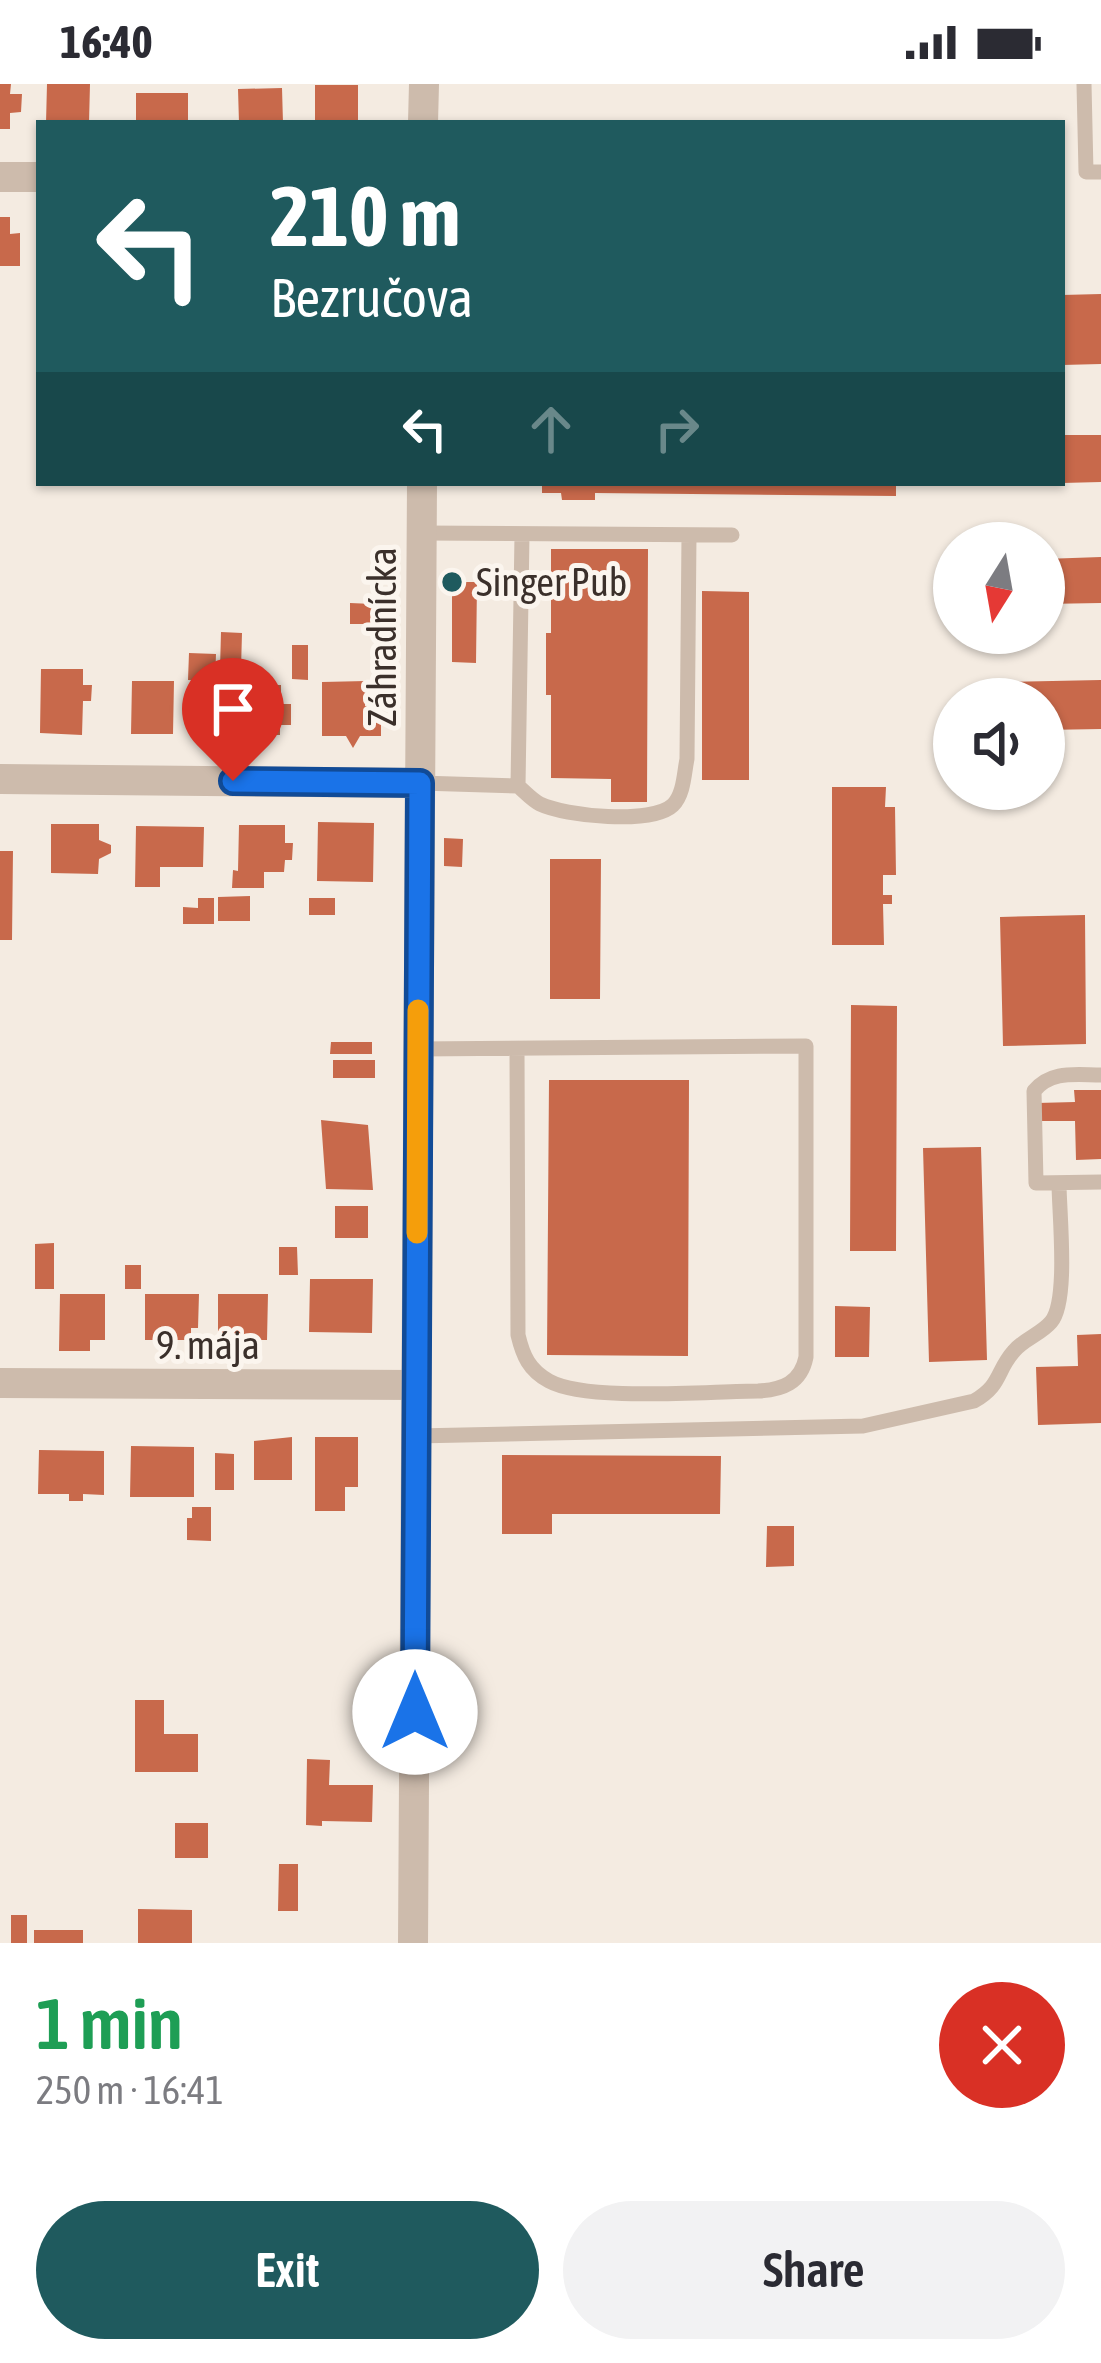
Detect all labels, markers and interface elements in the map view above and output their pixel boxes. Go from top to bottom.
text: 16:40 [60,16,153,68]
icon: left [72,168,228,324]
text: 210 m [270,168,460,264]
text: Bezručova [270,267,473,328]
icon: left [392,396,458,462]
icon: ahead [518,396,584,462]
icon: right [644,396,710,462]
north arrow [933,522,1065,654]
map controls [933,522,1065,810]
street label: Záhradnícka [360,547,404,727]
place label: Singer Pub [476,560,627,604]
marker: Singer Pub [439,569,465,595]
pin [182,658,284,781]
icon: arrive [200,676,266,742]
button: sound [933,678,1065,810]
street label: 9. mája [156,1323,260,1367]
position arrow [352,1649,478,1775]
text: 1 min [36,1982,183,2064]
button: close [939,1982,1065,2108]
text: 250 m · 16:41 [36,2068,224,2112]
button: Exit [36,2201,539,2339]
button: Share [563,2201,1065,2339]

